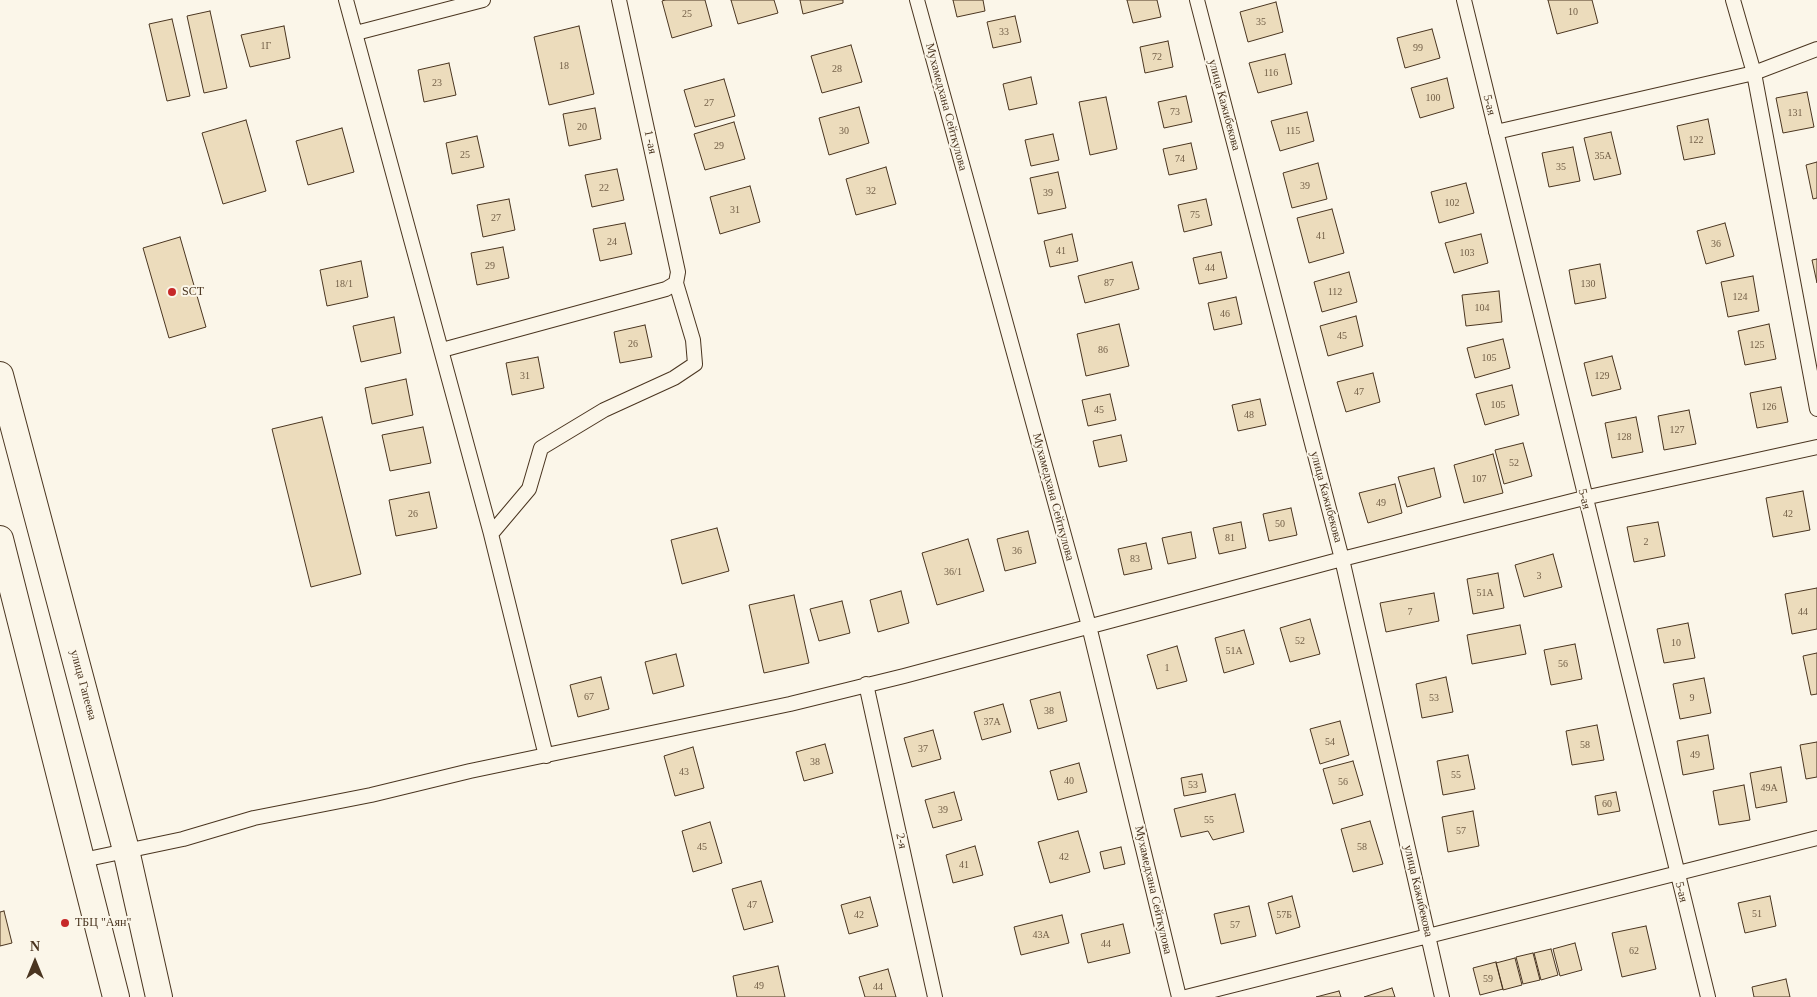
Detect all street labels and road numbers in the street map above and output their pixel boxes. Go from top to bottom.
street label: Мухамедхана Сейткулова [922,42,970,172]
street label: улица Кажибекова [1205,58,1243,152]
street label: 5-ая [1479,93,1499,117]
street label: 1 -ая [640,129,660,155]
street label: Мухамедхана Сейткулова [1029,432,1077,562]
street label: улица Кажибекова [1307,450,1345,544]
street label: 5-ая [1574,487,1594,511]
street label: улица Гапеева [67,648,99,722]
street label: Мухамедхана Сейткулова [1131,824,1175,956]
street label: 2-я [892,832,910,850]
street label: улица Кажибекова [1400,844,1436,938]
street label: 5-ая [1671,880,1691,904]

